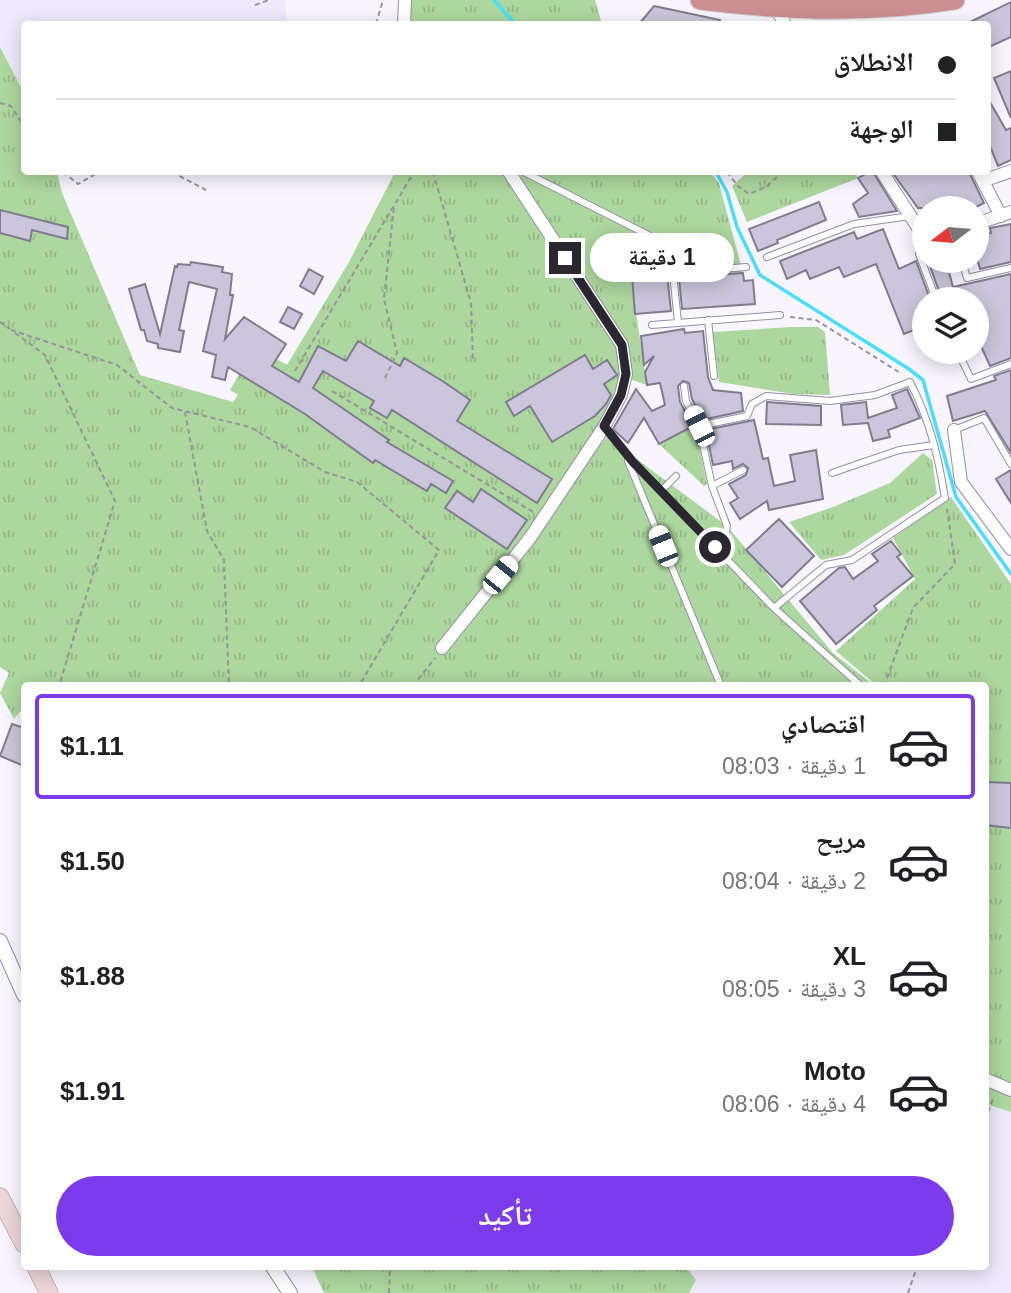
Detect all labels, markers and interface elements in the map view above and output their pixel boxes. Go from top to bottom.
text: الانطلاق [834,47,914,77]
text: الوجهة [849,114,914,144]
north arrow [912,196,989,273]
map controls [912,196,989,364]
callout: 1 دقيقة [590,233,733,282]
route end [549,242,581,274]
text: 1 دقيقة [628,244,696,270]
button: layers [912,287,989,364]
car [681,403,718,449]
car [646,523,681,569]
route start [699,531,731,563]
car [479,552,522,598]
text: اقتصادي [781,709,866,739]
icon: car [887,715,950,778]
text: $1.11 [60,731,124,761]
text: 1 دقيقة · 08:03 [722,753,866,779]
text: مريح [816,824,866,854]
icon: car [887,830,950,893]
text: $1.50 [60,846,125,876]
text: 2 دقيقة · 08:04 [722,868,866,894]
text: XL [833,941,866,971]
icon: car [887,945,950,1008]
text: $1.88 [60,961,125,991]
text: 3 دقيقة · 08:05 [722,976,866,1002]
text: Moto [804,1056,866,1086]
icon: car [887,1060,950,1123]
text: $1.91 [60,1076,125,1106]
text: 4 دقيقة · 08:06 [722,1091,866,1117]
button: تأكيد [56,1176,954,1256]

